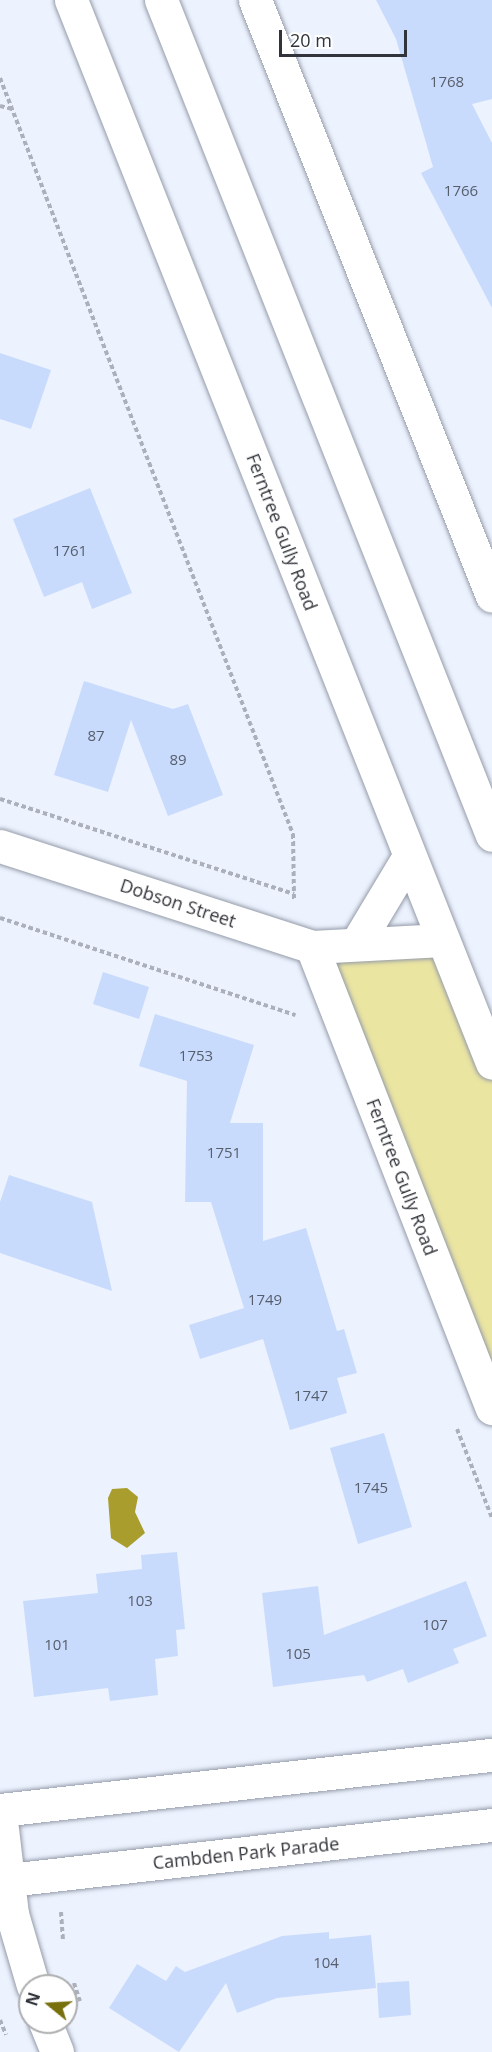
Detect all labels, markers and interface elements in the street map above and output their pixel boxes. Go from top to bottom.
scale bar [282,18,410,56]
text: 20 m [290,28,332,52]
house number: 1768 [430,73,464,91]
house number: 1766 [444,182,478,200]
street label: Ferntree Gully Road [242,450,322,614]
house number: 1761 [53,542,87,560]
house number: 87 [87,727,105,745]
house number: 89 [169,751,187,769]
street label: Dobson Street [117,874,239,932]
house number: 1753 [179,1047,213,1065]
street label: Ferntree Gully Road [362,1095,442,1259]
house number: 1751 [207,1144,241,1162]
house number: 1749 [248,1291,282,1309]
house number: 1747 [294,1387,328,1405]
house number: 1745 [354,1479,388,1497]
house number: 103 [127,1592,153,1610]
house number: 107 [422,1616,448,1634]
house number: 101 [44,1636,70,1654]
house number: 105 [285,1645,311,1663]
street label: Cambden Park Parade [152,1832,340,1874]
house number: 104 [313,1954,339,1972]
north arrow [18,1974,78,2034]
text: N [20,1989,45,2009]

